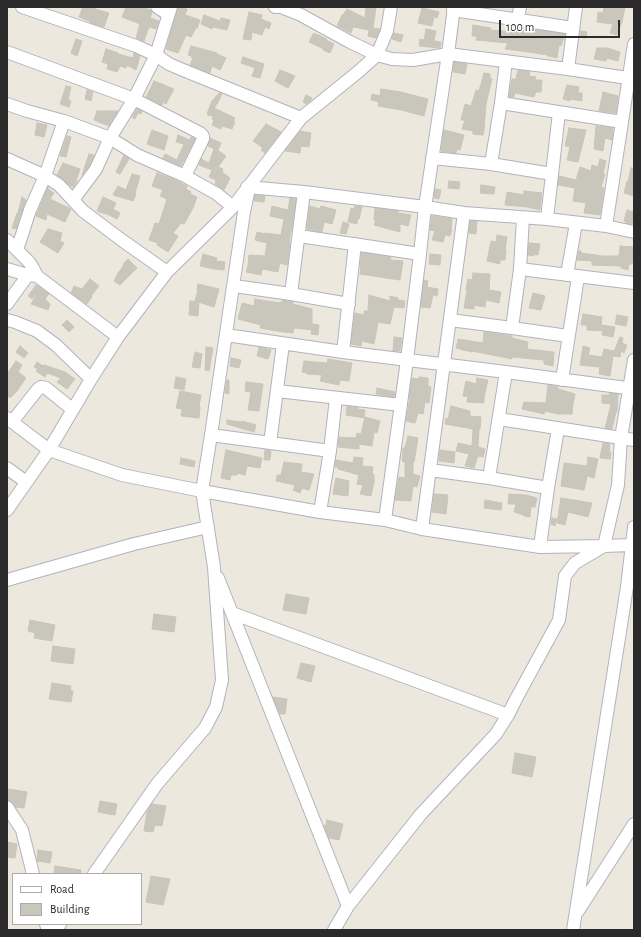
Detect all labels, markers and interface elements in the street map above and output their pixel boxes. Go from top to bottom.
scale bar [501,12,622,38]
text: 100 m [506,21,534,33]
legend [12,873,142,925]
text: Road [50,883,74,895]
text: Building [50,903,90,915]

